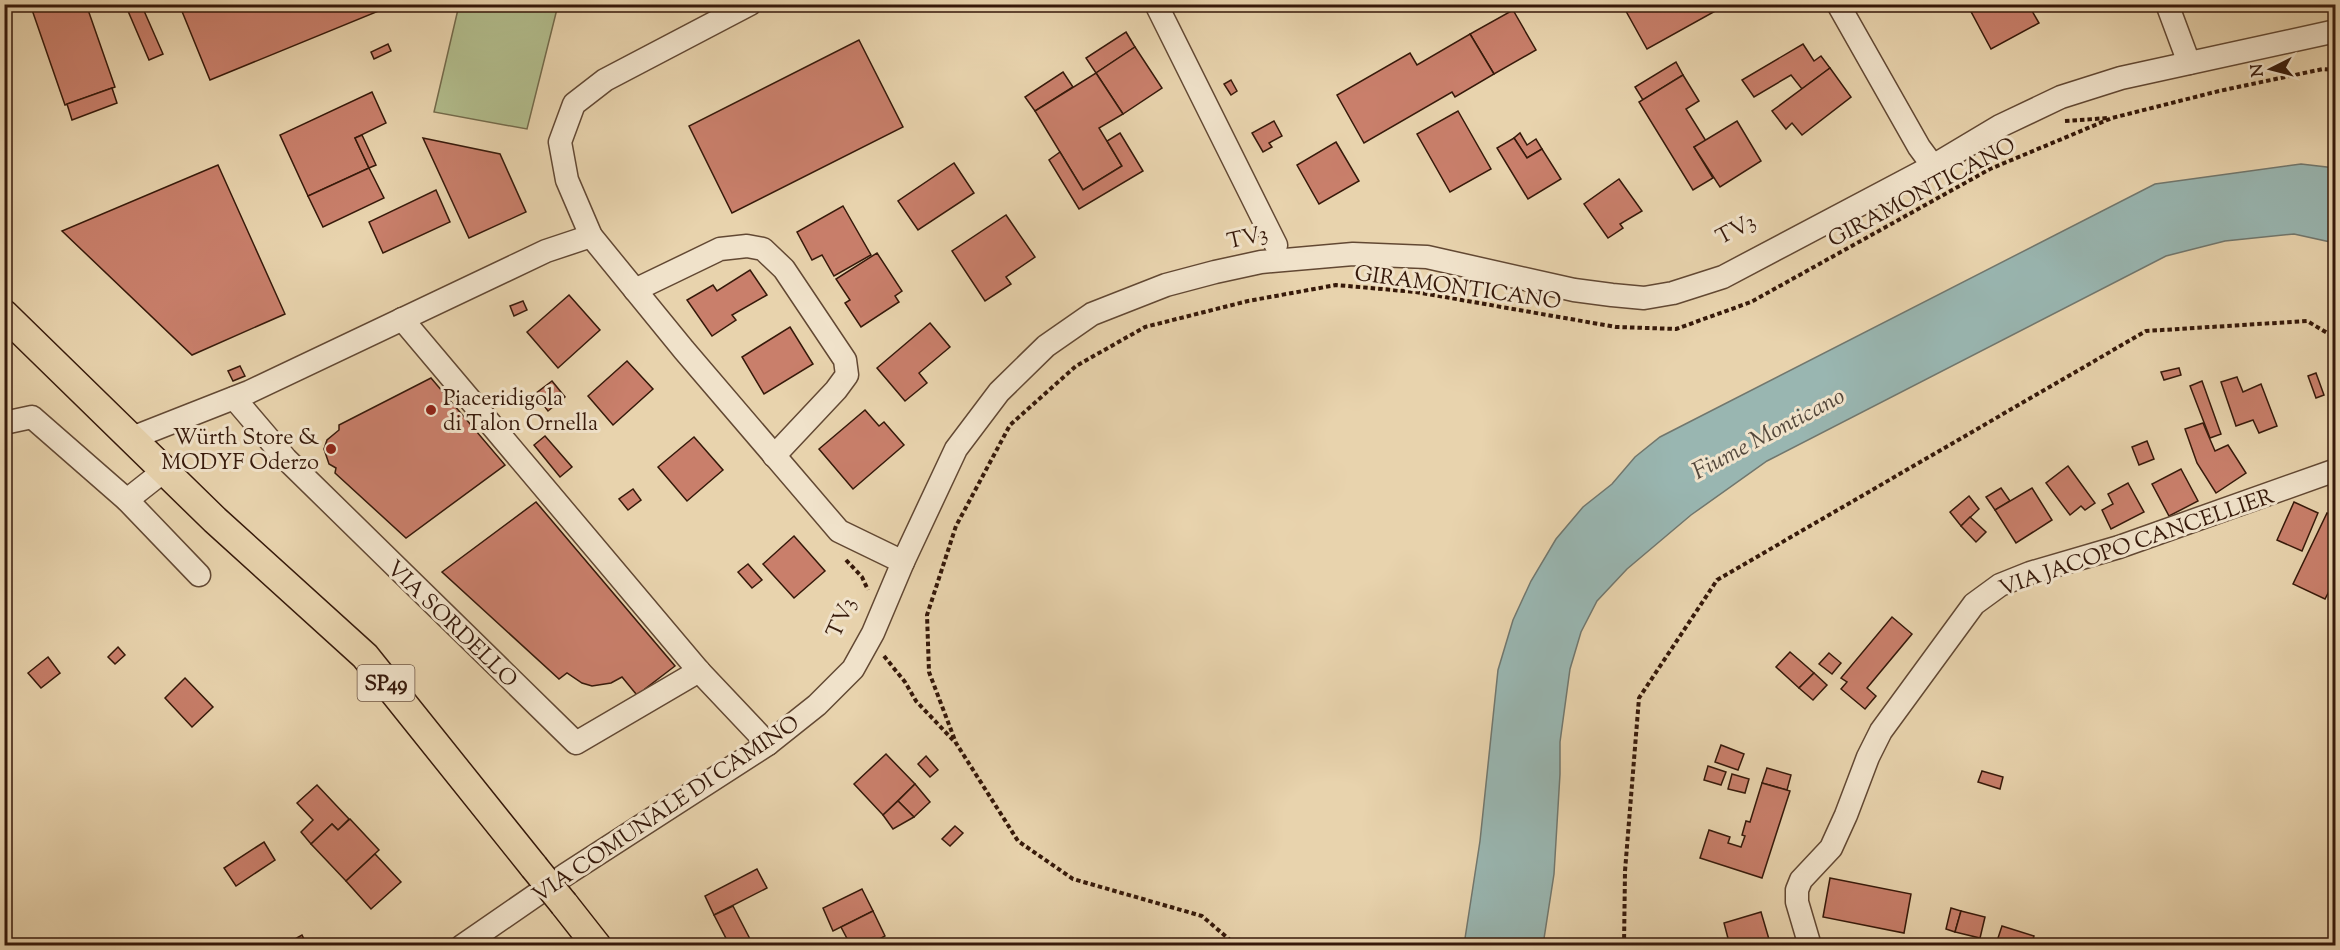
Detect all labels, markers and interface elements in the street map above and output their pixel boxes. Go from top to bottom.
north arrow [2241,39,2301,99]
text: N [2246,63,2271,78]
street label: GIRAMONTICANO [1823,131,2022,257]
street label: TV3 [1711,207,1762,254]
street label: TV3 [1224,219,1271,259]
street label: GIRAMONTICANO [1352,259,1563,319]
water label: Fiume Monticano [1687,380,1851,489]
place label: Piaceridigola di Talon Ornella [443,384,598,441]
marker: Piaceridigola di Talon Ornella [424,403,438,417]
place label: Würth Store & MODYF Oderzo [161,423,319,480]
marker: Würth Store & MODYF Oderzo [324,442,338,456]
street label: VIA JACOPO CANCELLIER [1995,482,2279,606]
street label: VIA SORDELLO [378,554,524,696]
street label: TV3 [820,593,866,643]
road number: SP49 [358,665,414,701]
street label: VIA COMUNALE DI CAMINO [527,709,807,912]

